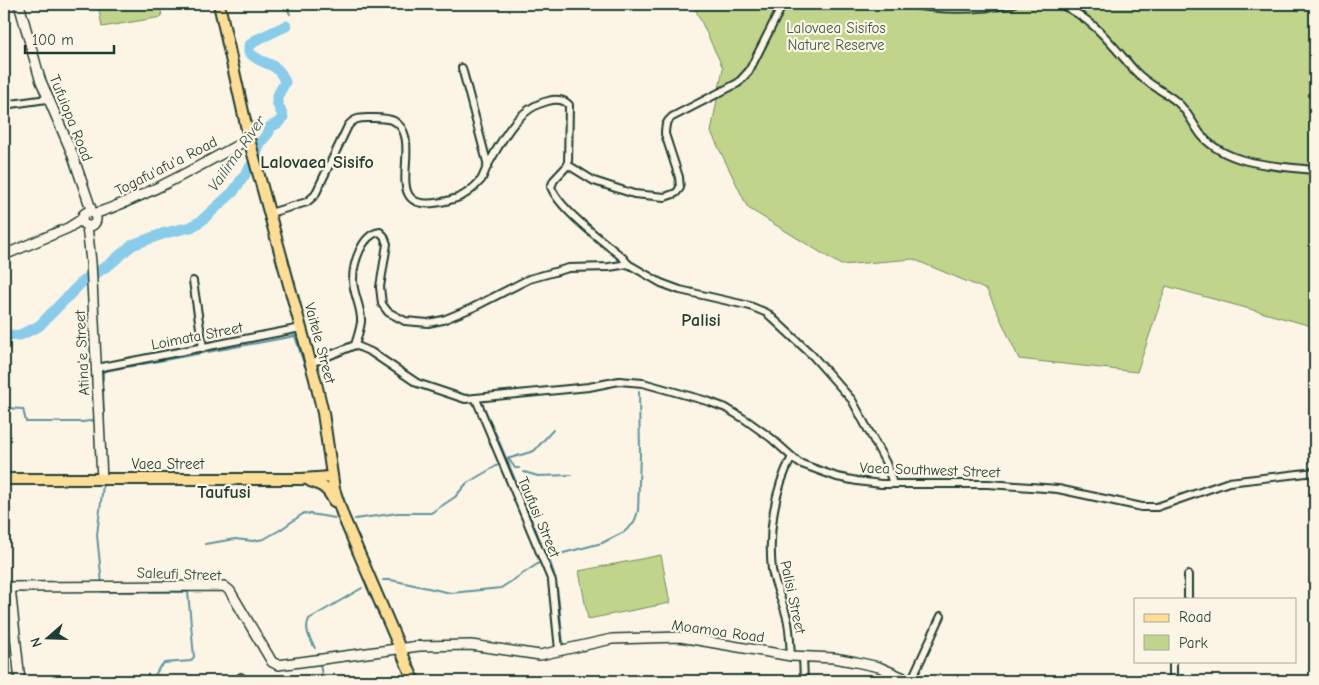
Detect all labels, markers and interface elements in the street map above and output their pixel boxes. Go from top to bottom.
park label: Lalovaea Sisifos Nature Reserve [786,19,886,54]
scale bar [25,22,114,54]
text: 100 m [32,31,74,49]
street label: Tufuiopa Road [45,72,97,164]
water label: Vailima River [204,112,270,195]
street label: Togafu'afu'a Road [112,132,220,200]
district label: Lalovaea Sisifo [260,152,374,173]
street label: Vaitele Street [301,301,340,386]
street label: Atina'e Street [71,309,93,396]
district label: Palisi [681,310,721,331]
street label: Loimata Street [150,318,245,354]
street label: Vaea Street [132,455,205,473]
street label: Vaea Southwest Street [859,459,1001,481]
street label: Taufusi Street [514,474,564,561]
district label: Taufusi [197,482,251,503]
street label: Palisi Street [776,559,810,636]
street label: Saleufi Street [136,564,222,584]
legend [1134,598,1296,662]
text: Road [1179,608,1211,626]
north arrow [22,612,72,662]
street label: Moamoa Road [670,616,766,646]
text: Park [1179,634,1208,652]
text: N [27,635,46,649]

